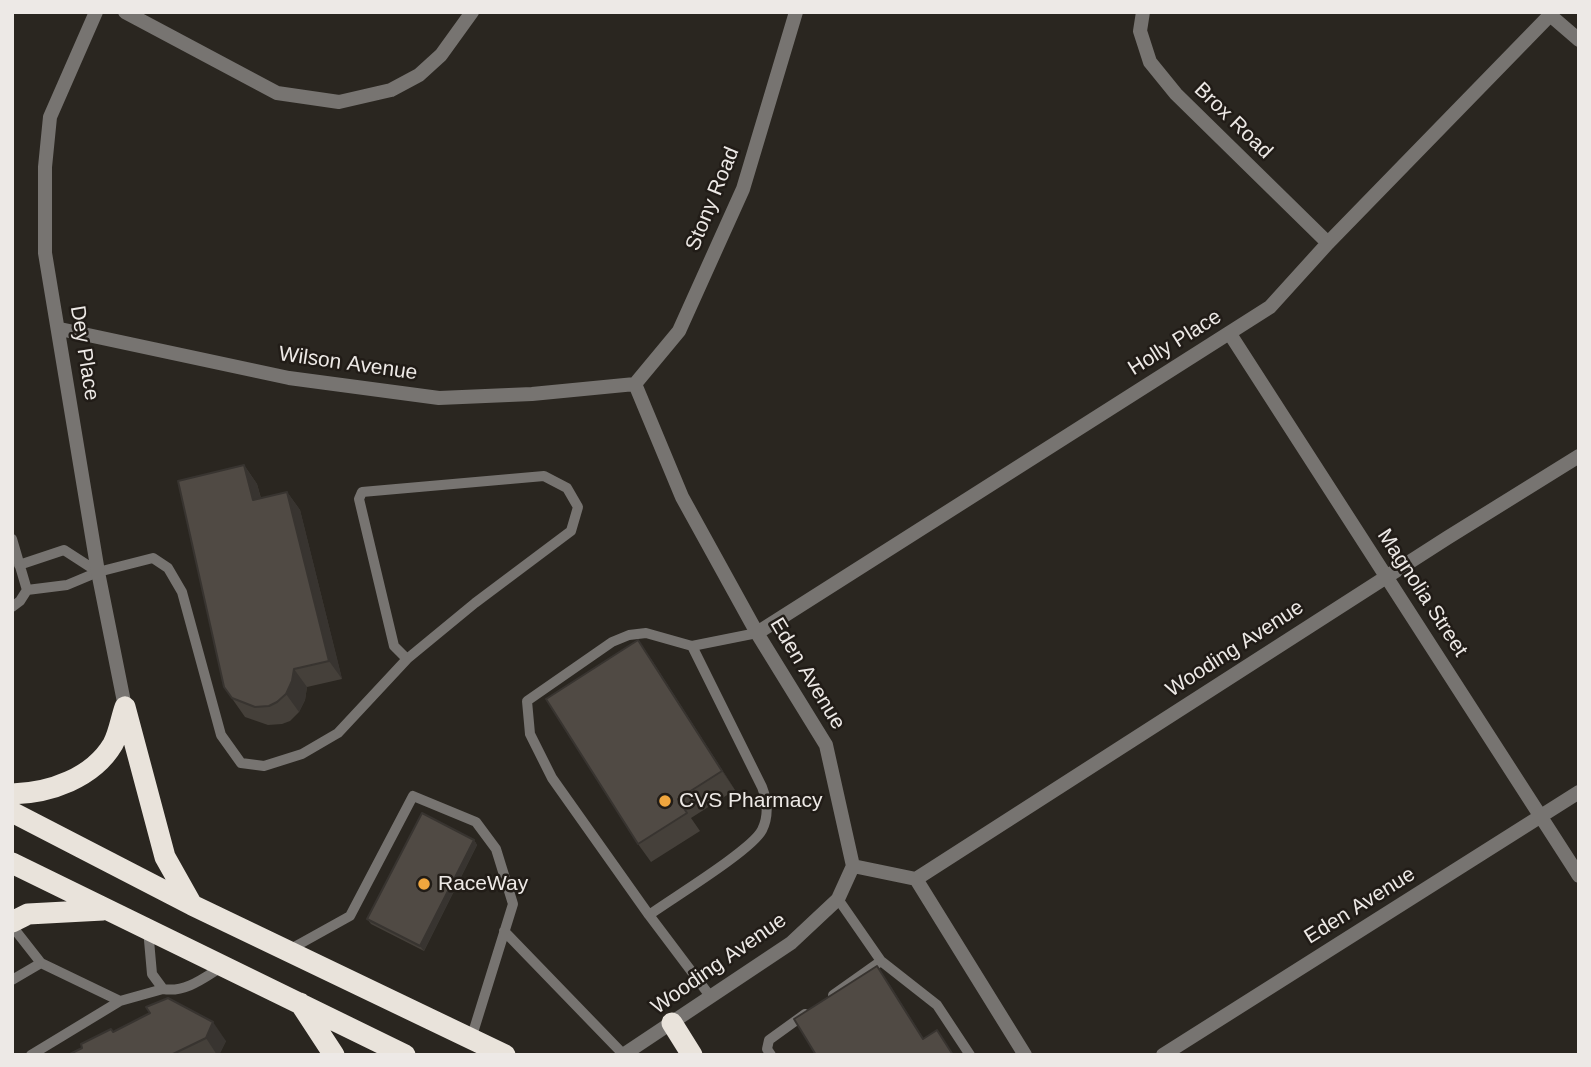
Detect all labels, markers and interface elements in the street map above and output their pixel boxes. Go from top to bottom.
street label: Brox Road [1189,77,1277,165]
street label: Stony Road [681,143,745,255]
street label: Dey Place [64,304,104,402]
street label: Holly Place [1124,304,1226,382]
street label: Wilson Avenue [277,342,419,386]
street label: Magnolia Street [1371,524,1473,662]
street label: Wooding Avenue [1161,595,1309,703]
street label: Eden Avenue [764,614,850,734]
place label: CVS Pharmacy [679,788,823,814]
marker: CVS Pharmacy [657,793,673,809]
street label: Eden Avenue [1300,862,1420,950]
place label: RaceWay [438,871,528,897]
marker: RaceWay [416,876,432,892]
street label: Wooding Avenue [647,908,791,1020]

